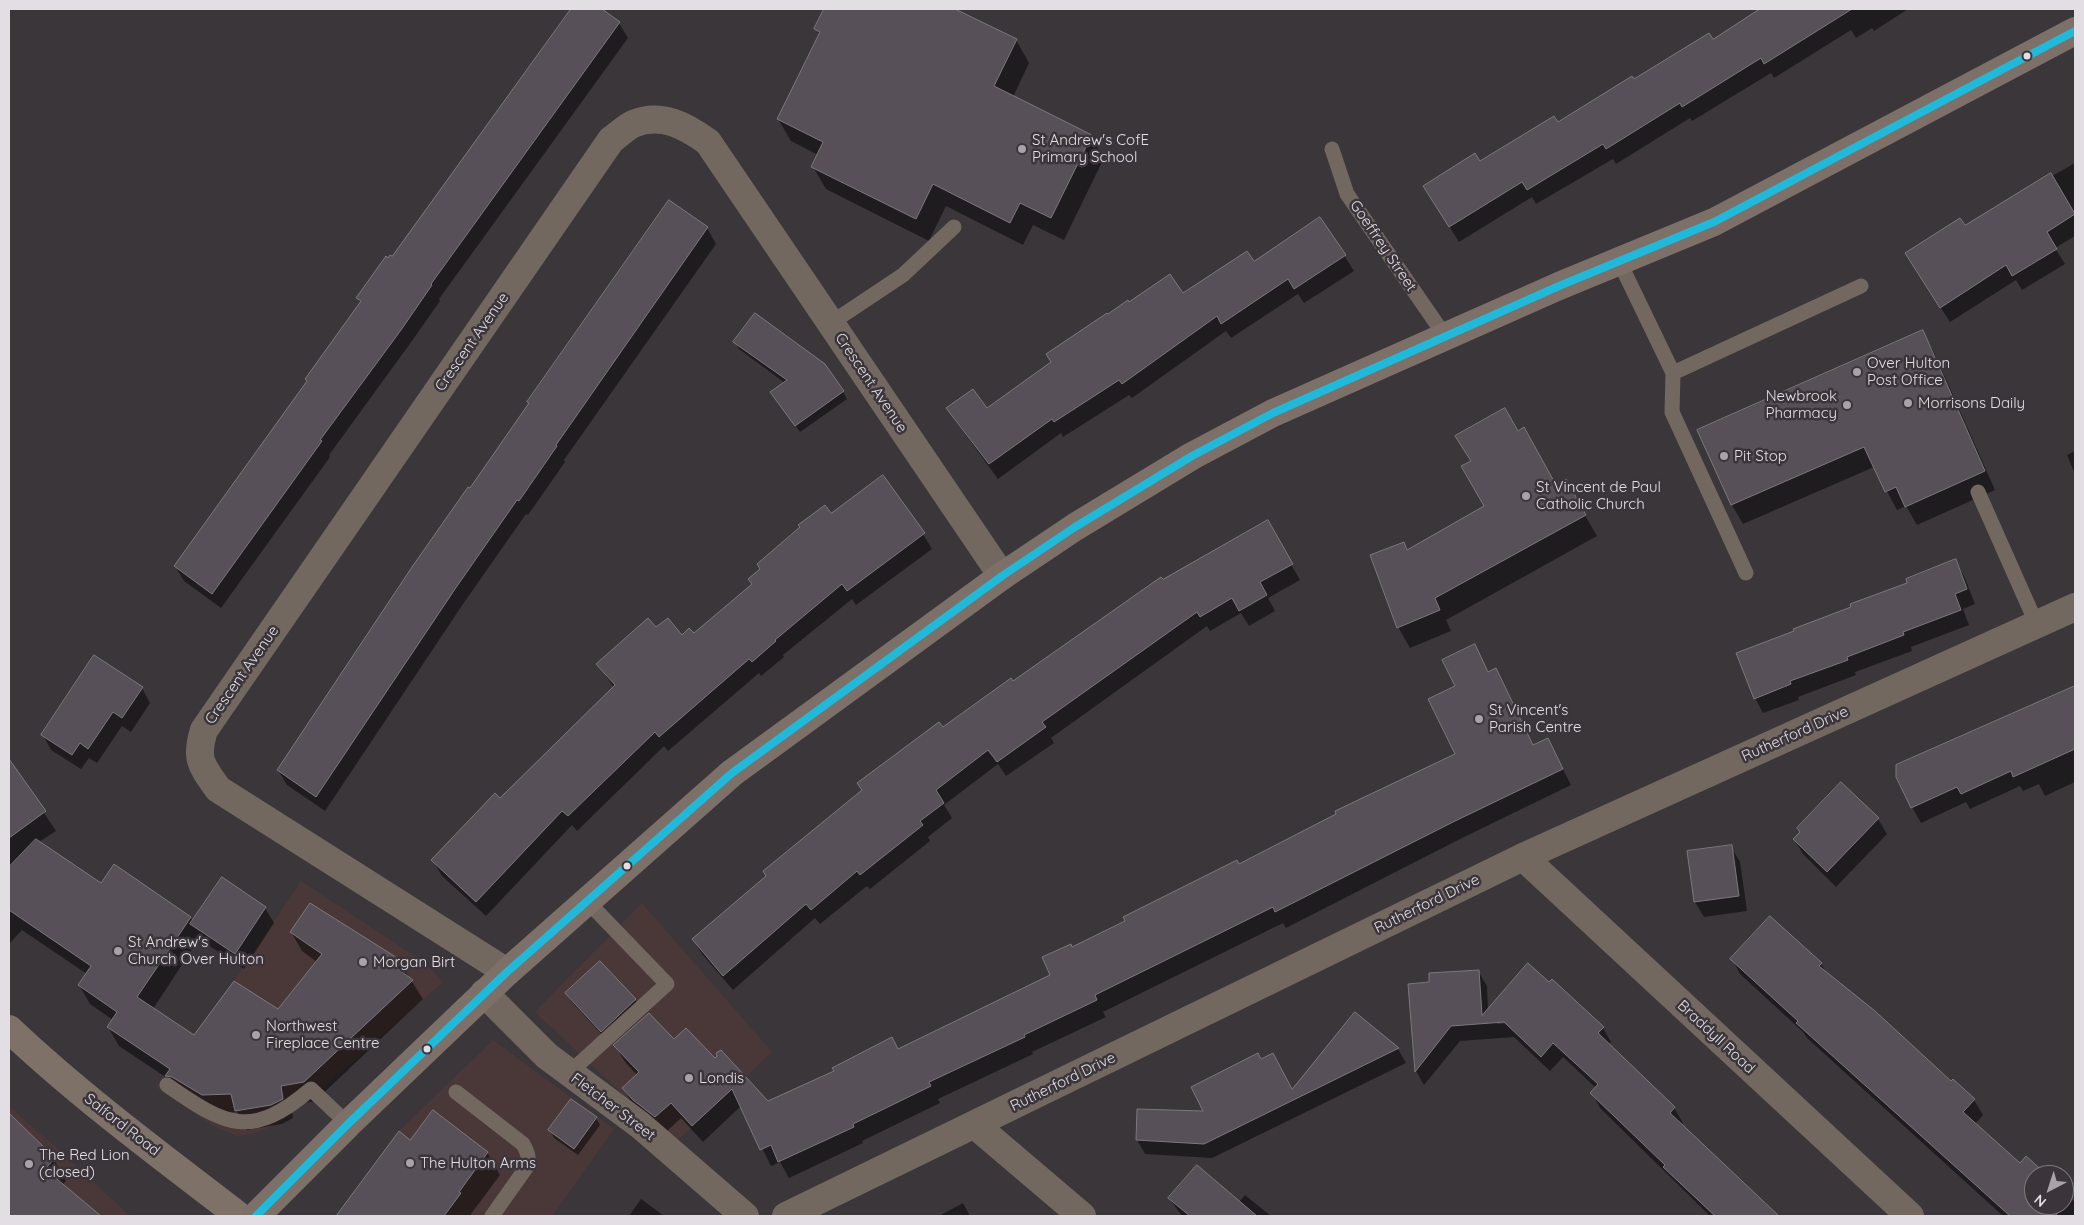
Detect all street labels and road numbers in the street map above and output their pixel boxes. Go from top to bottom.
street label: Goeffrey Street [1346,197,1420,295]
street label: Crescent Avenue [431,289,513,395]
street label: Crescent Avenue [831,330,911,436]
street label: Crescent Avenue [201,622,283,728]
street label: Rutherford Drive [1739,702,1851,766]
street label: Rutherford Drive [1371,871,1483,937]
street label: Braddyll Road [1674,997,1758,1077]
street label: Rutherford Drive [1007,1049,1119,1115]
street label: Fletcher Street [567,1069,659,1145]
street label: Salford Road [81,1090,163,1160]

